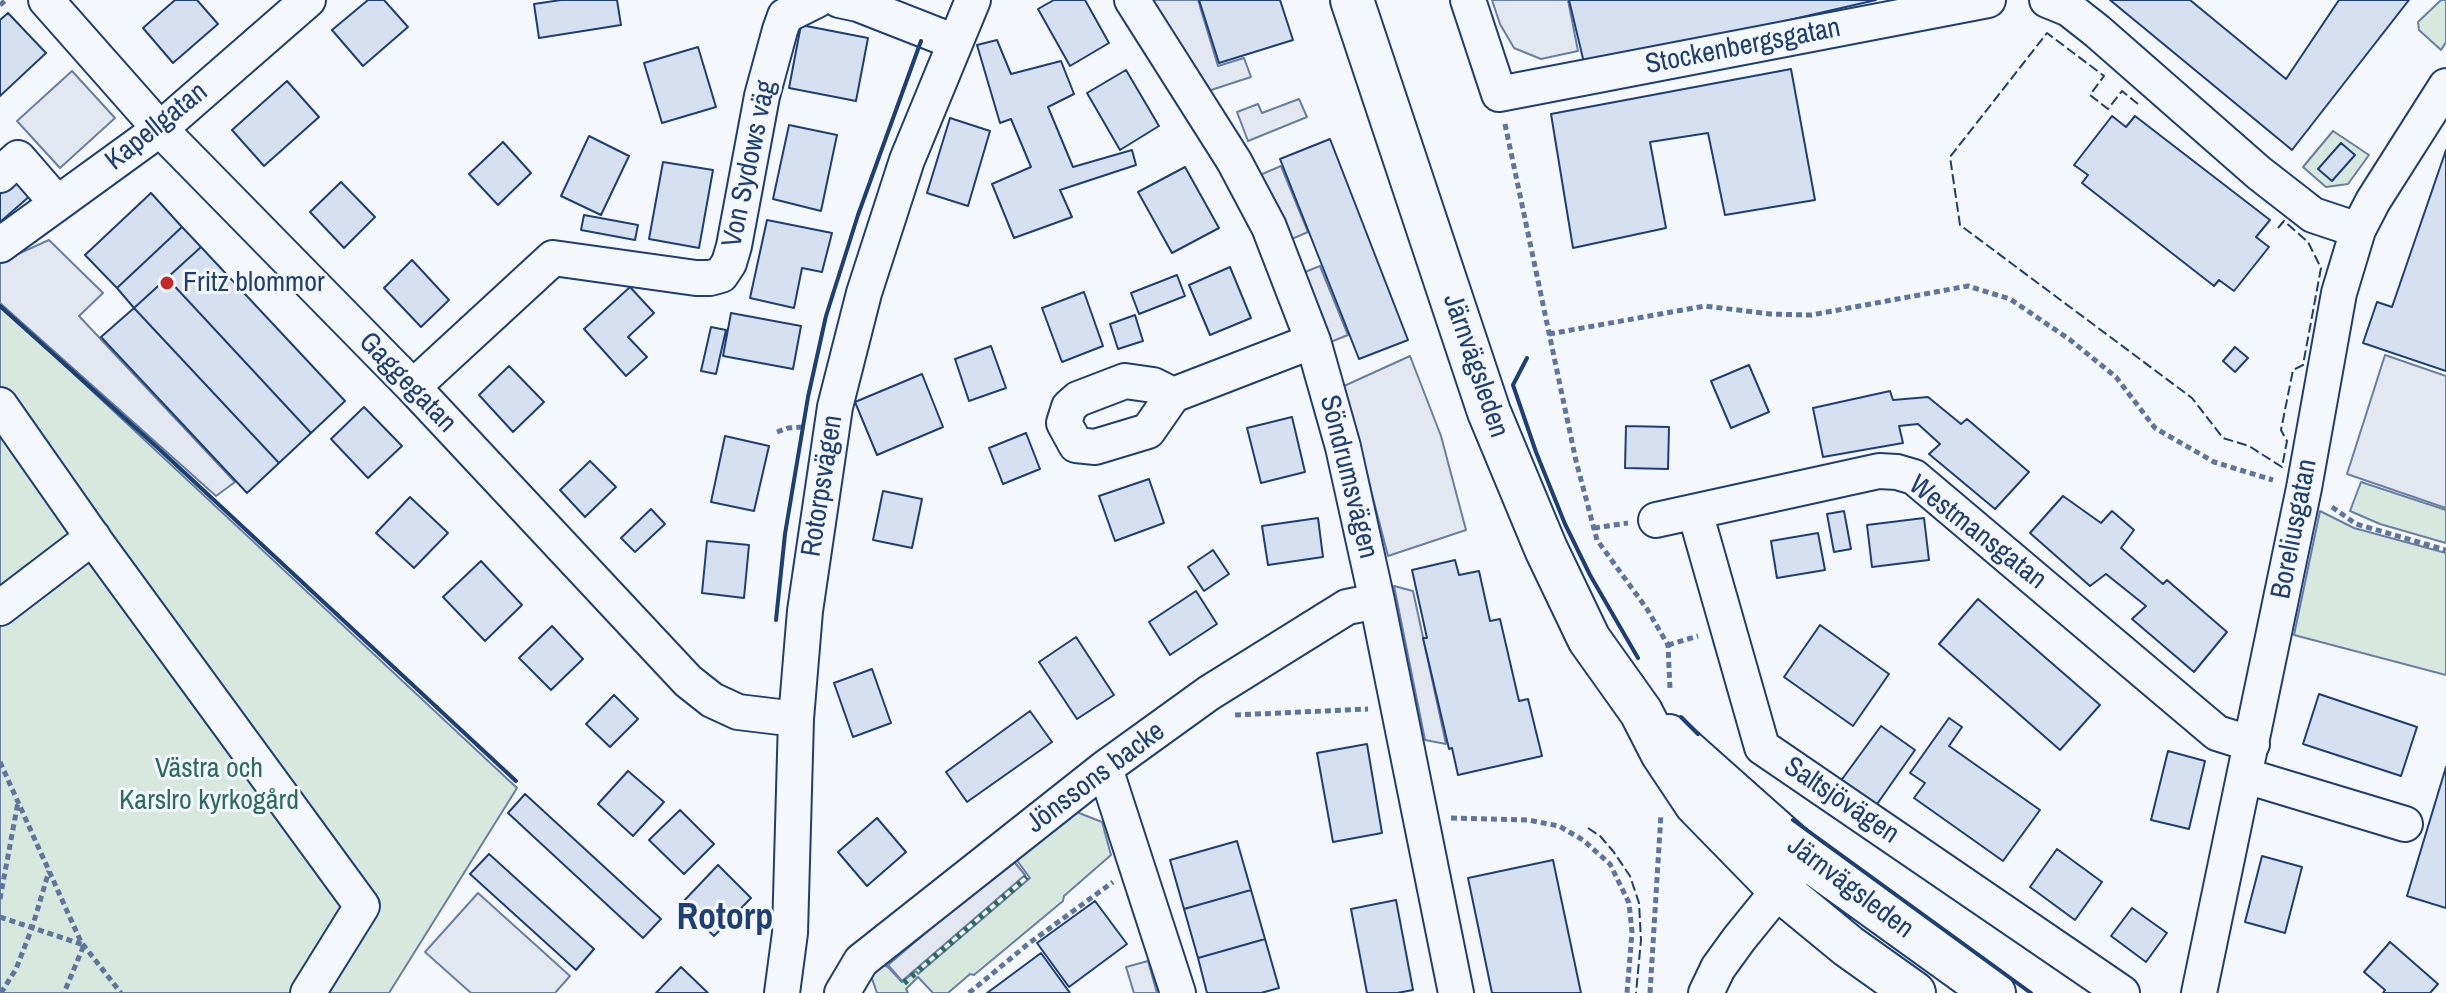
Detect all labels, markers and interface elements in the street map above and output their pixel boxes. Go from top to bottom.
street label: Stockenbergsgatan [1643,12,1843,82]
street label: Kapellgatan [99,76,215,178]
street label: Von Sydows väg [716,77,784,251]
place label: Fritz blommor [183,266,325,300]
marker: Fritz blommor [158,274,176,292]
street label: Järnvägsleden [1435,290,1515,442]
street label: Gaggegatan [351,326,463,440]
street label: Söndrumsvägen [1311,392,1385,562]
street label: Rotorpsvägen [795,413,851,559]
street label: Boreliusgatan [2265,456,2325,602]
street label: Westmansgatan [1901,469,2053,597]
street label: Jönssons backe [1020,715,1172,841]
street label: Saltsjövägen [1777,750,1905,852]
park label: Västra och Karslro kyrkogård [119,752,299,818]
street label: Järnvägsleden [1780,830,1920,946]
district label: Rotorp [677,897,773,941]

